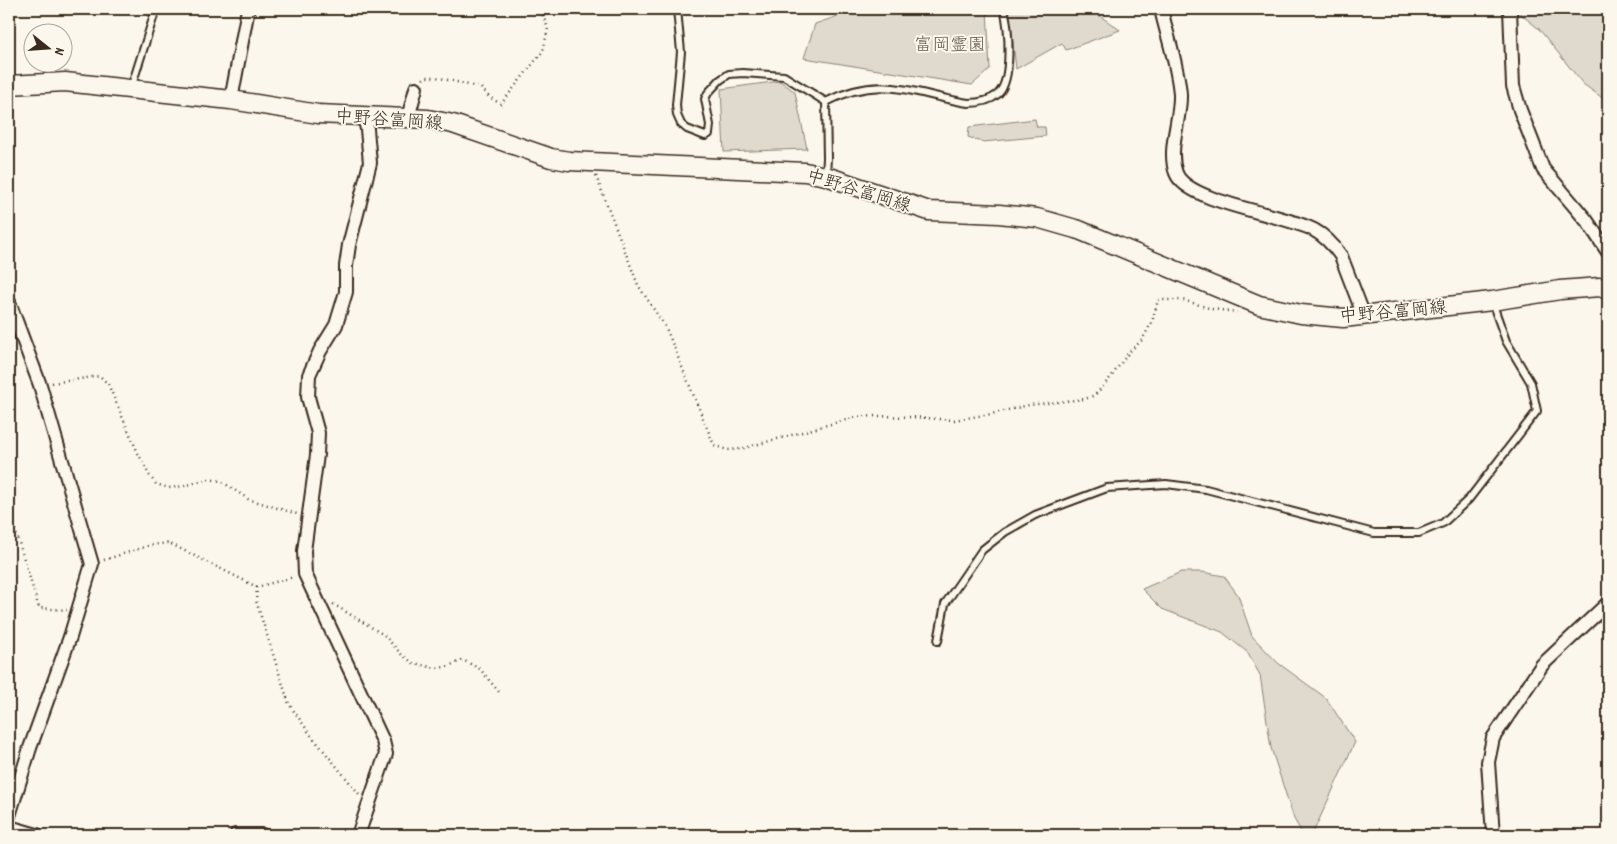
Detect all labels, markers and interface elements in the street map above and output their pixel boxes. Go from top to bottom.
north arrow [22,22,72,72]
park label: 富岡霊園 [914,34,986,59]
text: N [48,45,69,58]
street label: 中野谷富岡線 [334,105,444,138]
street label: 中野谷富岡線 [803,165,914,220]
street label: 中野谷富岡線 [1338,296,1448,331]

